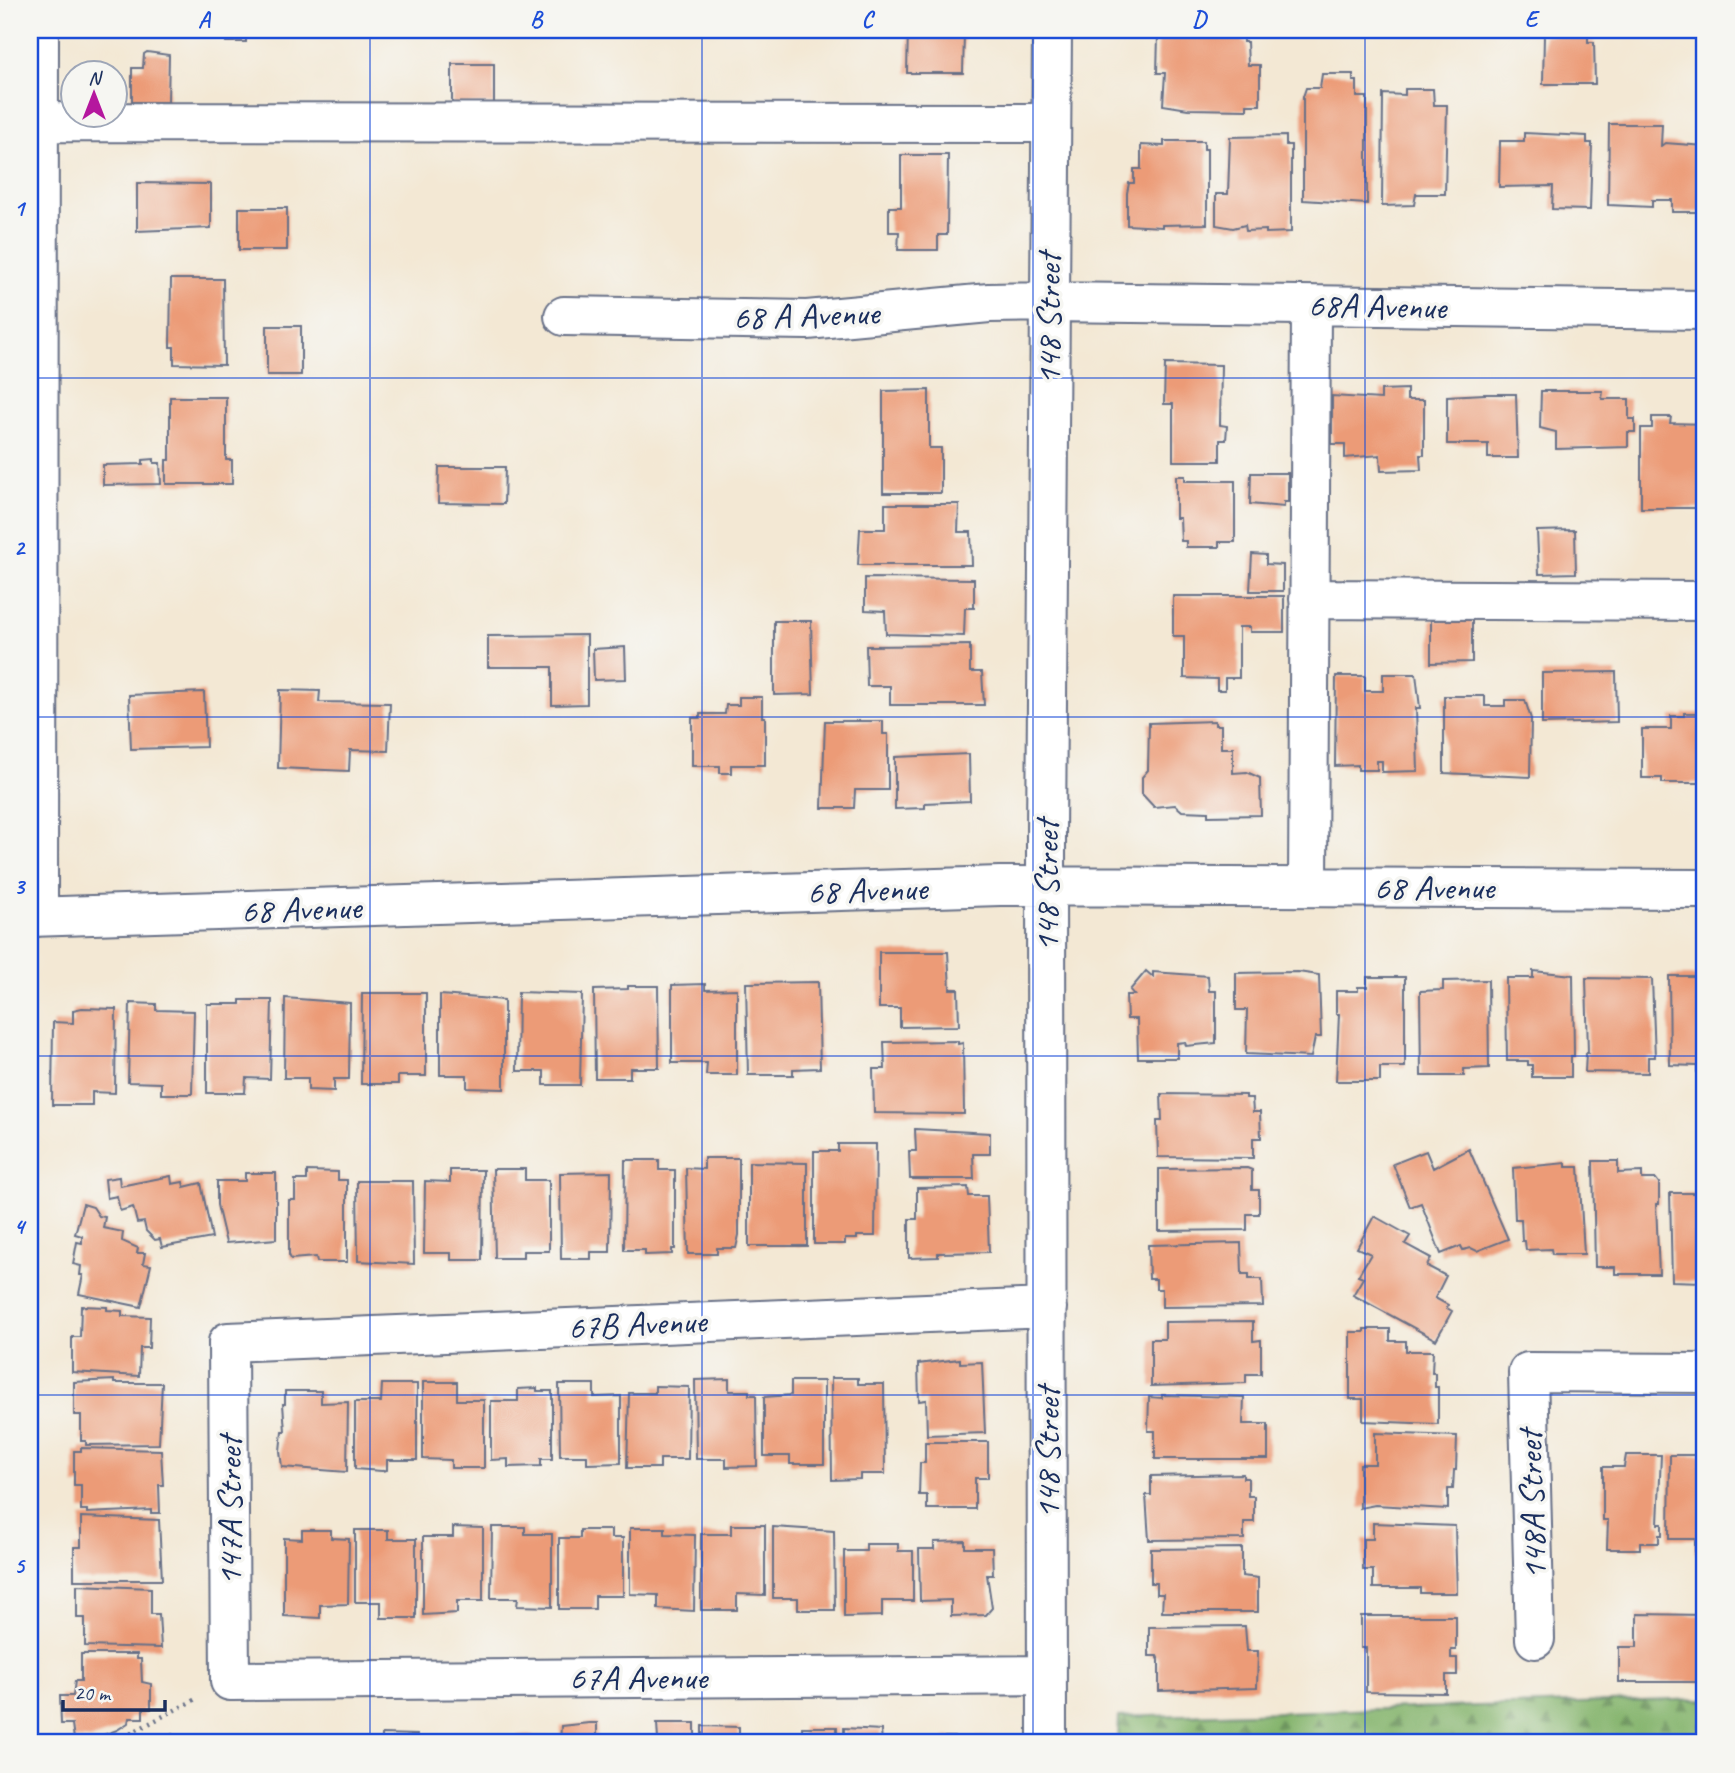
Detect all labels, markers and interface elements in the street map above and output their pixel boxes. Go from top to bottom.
text: A [198,5,212,34]
text: B [530,5,544,34]
text: C [862,5,876,34]
text: D [1192,5,1208,34]
text: E [1525,5,1541,34]
north arrow [60,60,130,130]
text: N [88,66,103,90]
text: 1 [14,194,27,223]
street label: 148 Street [1026,249,1071,385]
street label: 68A Avenue [1308,282,1449,330]
street label: 68 A Avenue [732,290,883,340]
text: 2 [14,533,27,562]
street label: 148 Street [1024,816,1069,952]
street label: 68 Avenue [806,865,931,915]
street label: 68 Avenue [1374,865,1497,910]
text: 3 [14,872,27,901]
street label: 68 Avenue [240,884,365,934]
text: 4 [14,1212,27,1241]
street label: 67B Avenue [567,1298,710,1350]
street label: 148 Street [1025,1383,1070,1519]
street label: 148A Street [1507,1425,1557,1581]
street label: 147A Street [207,1432,252,1586]
text: 5 [14,1551,26,1580]
street label: 67A Avenue [569,1655,710,1700]
scale bar [63,1668,164,1712]
text: 20 m [74,1680,112,1706]

